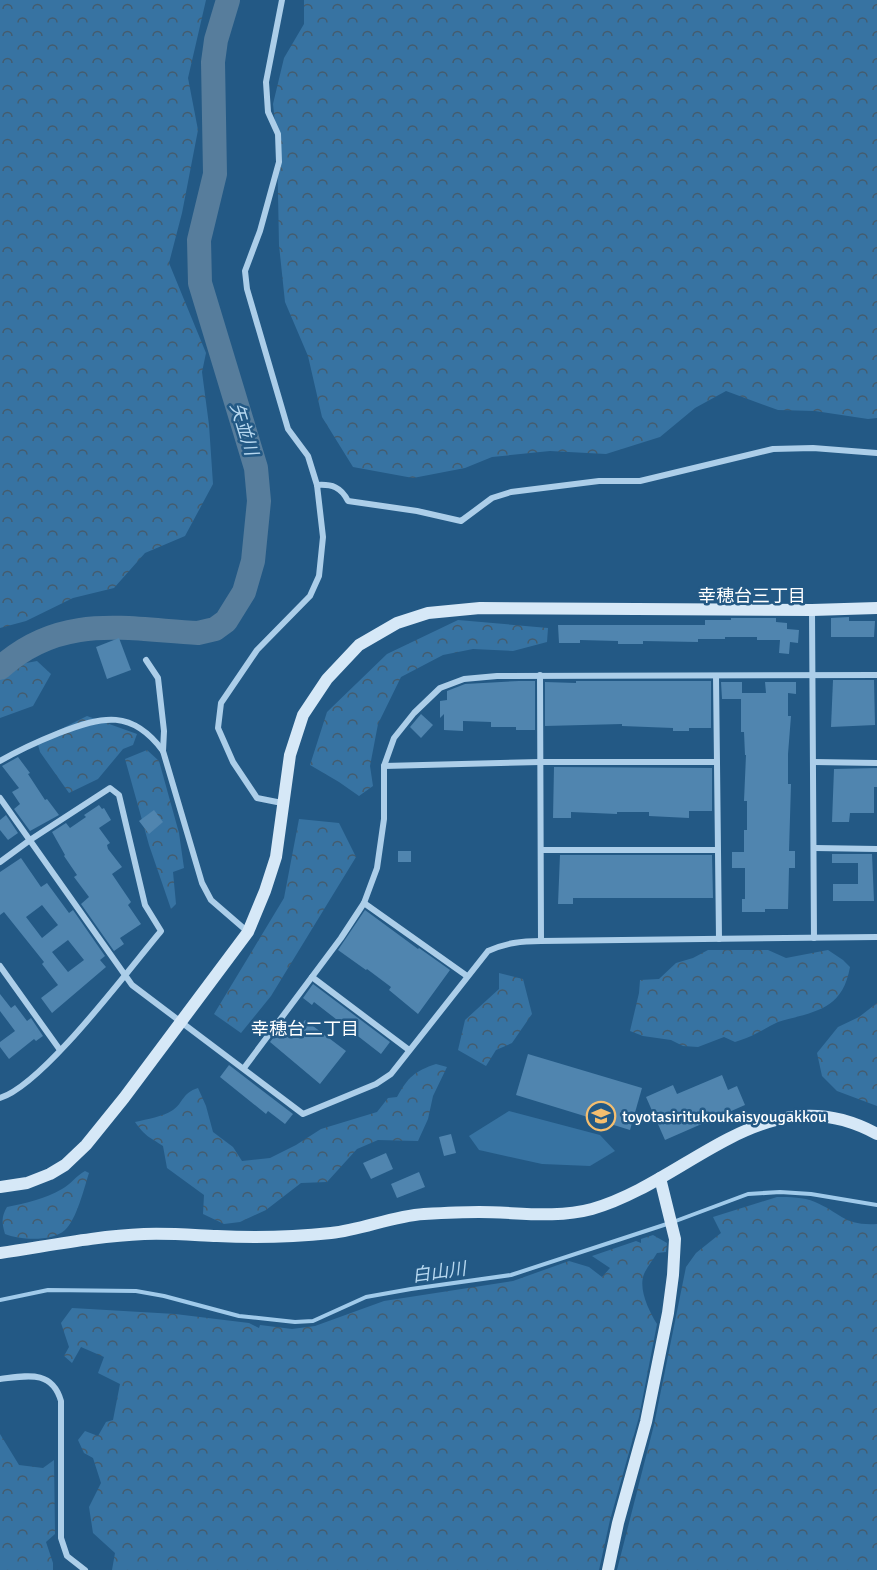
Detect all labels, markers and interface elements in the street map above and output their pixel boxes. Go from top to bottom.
water label: 矢並川 [226,400,263,460]
district label: 幸穂台三丁目 [698,585,806,607]
district label: 幸穂台二丁目 [251,1018,359,1040]
school or university icon: toyotasiritukoukaisyougakkou [585,1100,617,1132]
place label: toyotasiritukoukaisyougakkou [622,1107,827,1127]
water label: 白山川 [411,1257,469,1287]

